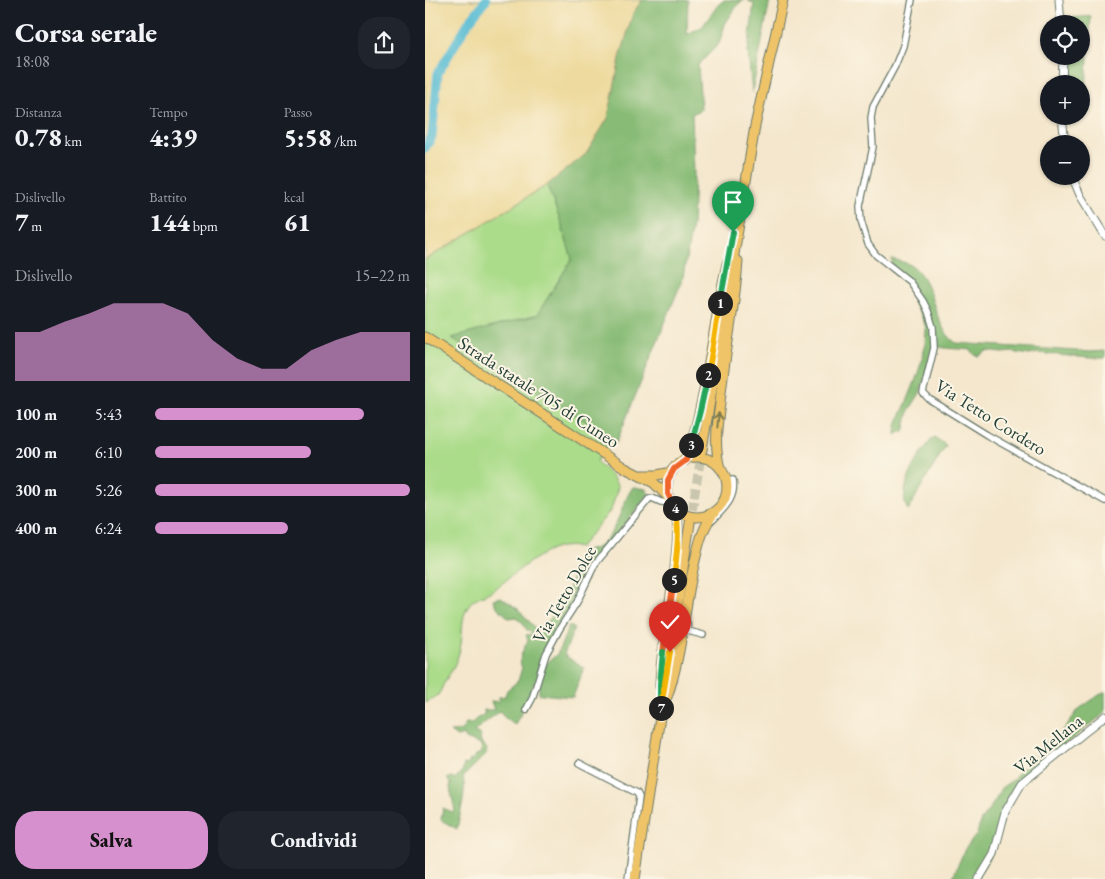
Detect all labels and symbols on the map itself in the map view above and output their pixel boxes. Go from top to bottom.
pin [712,181,754,232]
pin: 1 [707,290,733,316]
street label: Strada statale 705 di Cuneo [454,331,624,453]
pin: 2 [695,362,721,388]
street label: Via Tetto Cordero [931,374,1051,460]
one-way arrow [713,412,723,428]
pin: 3 [679,432,703,458]
pin: 4 [663,496,687,520]
street label: Via Tetto Dolce [527,541,601,647]
pin: 5 [661,568,687,592]
pin [649,601,691,652]
pin: 7 [649,696,673,720]
street label: Via Mellana [1009,709,1088,779]

